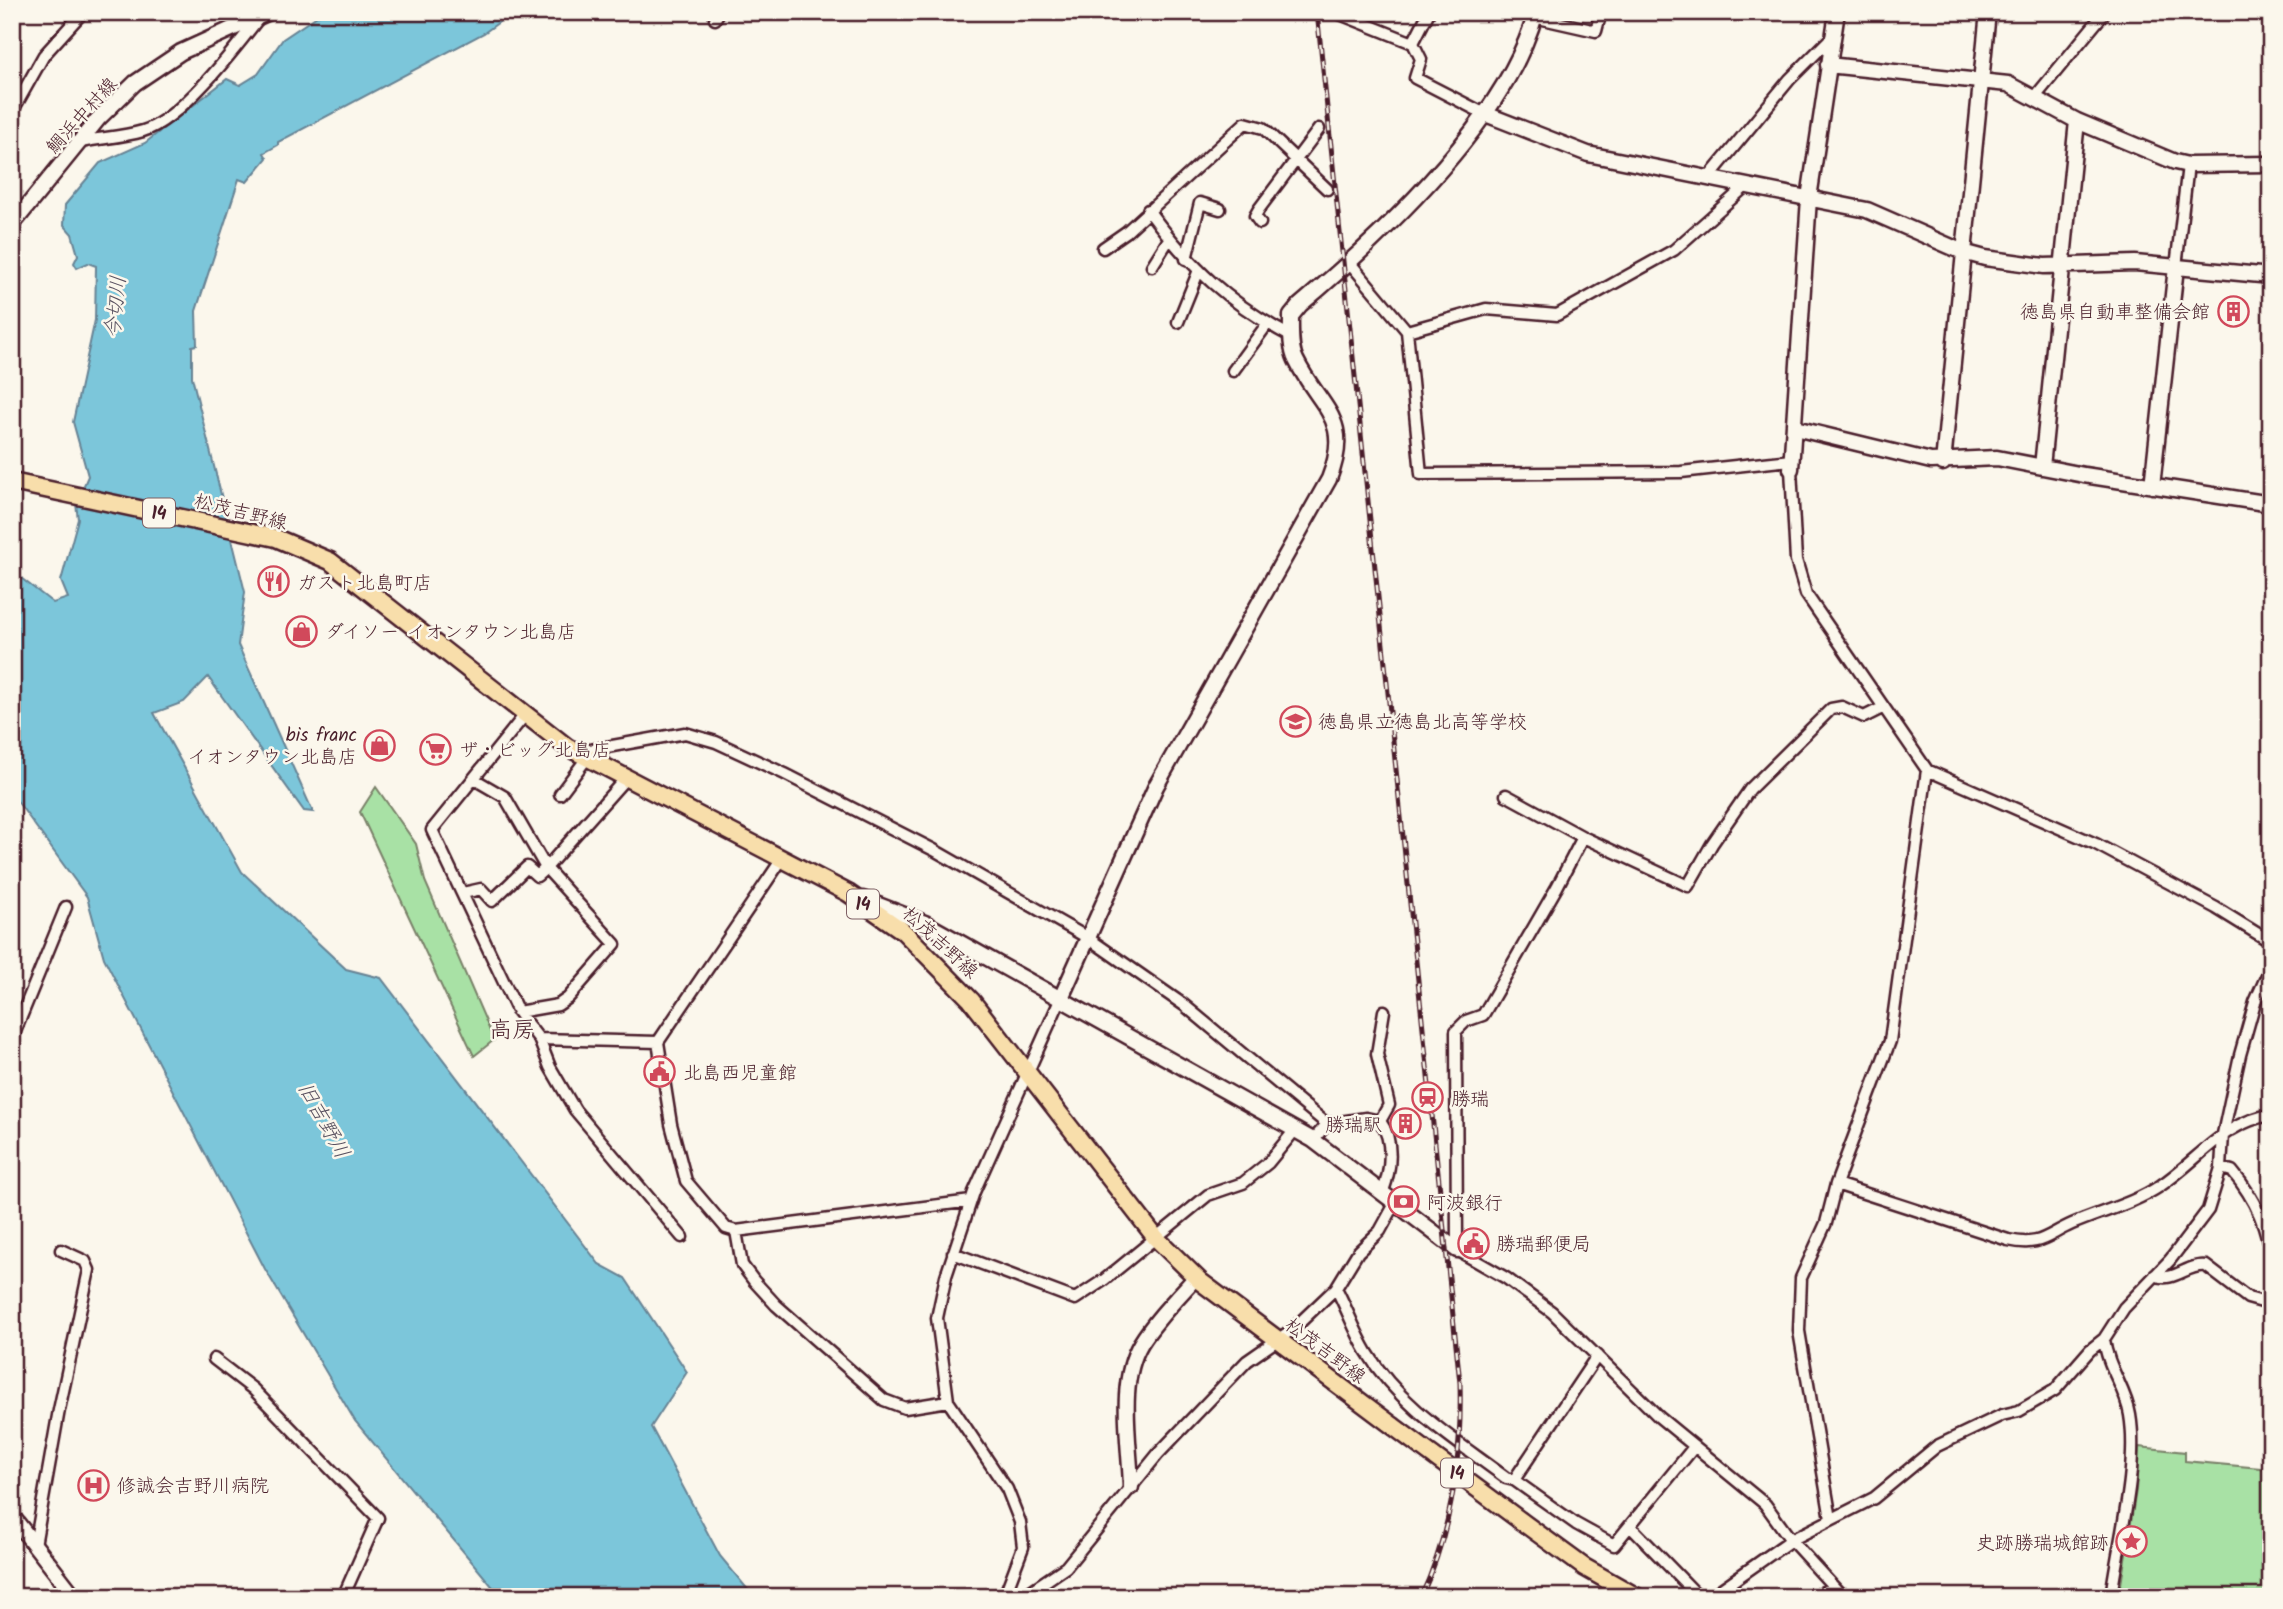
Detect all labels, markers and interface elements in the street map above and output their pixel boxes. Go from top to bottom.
street label: 鯛浜中村線 [40,71,125,162]
water label: 今切川 [97,274,136,340]
building icon: 徳島県自動車整備会館 [2216,294,2250,328]
place label: 徳島県自動車整備会館 [2020,298,2210,328]
street label: 松茂吉野線 [191,487,290,539]
road number: 14 [143,499,175,528]
restaurant icon: ガスト北島町店 [257,565,291,599]
place label: ガスト北島町店 [297,569,432,599]
shop icon: ダイソー イオンタウン北島店 [285,614,319,648]
place label: ダイソー イオンタウン北島店 [325,618,576,648]
school or university icon: 徳島県立徳島北高等学校 [1278,704,1312,738]
place label: 徳島県立徳島北高等学校 [1318,708,1527,738]
place label: bis franc イオンタウン北島店 [188,721,357,773]
shop icon: bis franc イオンタウン北島店 [363,728,397,762]
supermarket icon: ザ・ビッグ北島店 [419,732,453,766]
place label: ザ・ビッグ北島店 [459,736,611,766]
road number: 14 [847,890,879,918]
street label: 松茂吉野線 [895,900,985,987]
district label: 高房 [489,1013,535,1049]
public building icon: 北島西児童館 [643,1055,677,1089]
place label: 北島西児童館 [683,1059,797,1089]
water label: 旧吉野川 [288,1076,357,1165]
station icon: 勝瑞 [1411,1081,1445,1115]
place label: 勝瑞 [1451,1085,1489,1115]
building icon: 勝瑞駅 [1388,1107,1422,1141]
place label: 勝瑞駅 [1325,1111,1382,1141]
bank icon: 阿波銀行 [1387,1185,1421,1219]
place label: 阿波銀行 [1427,1189,1503,1219]
public building icon: 勝瑞郵便局 [1456,1226,1490,1260]
place label: 勝瑞郵便局 [1496,1230,1591,1260]
street label: 松茂吉野線 [1278,1311,1372,1392]
road number: 14 [1441,1458,1473,1488]
hospital icon: 修誠会吉野川病院 [77,1468,111,1502]
place label: 修誠会吉野川病院 [117,1472,269,1502]
place icon: 史跡勝瑞城館跡 [2115,1525,2149,1559]
place label: 史跡勝瑞城館跡 [1976,1529,2109,1559]

